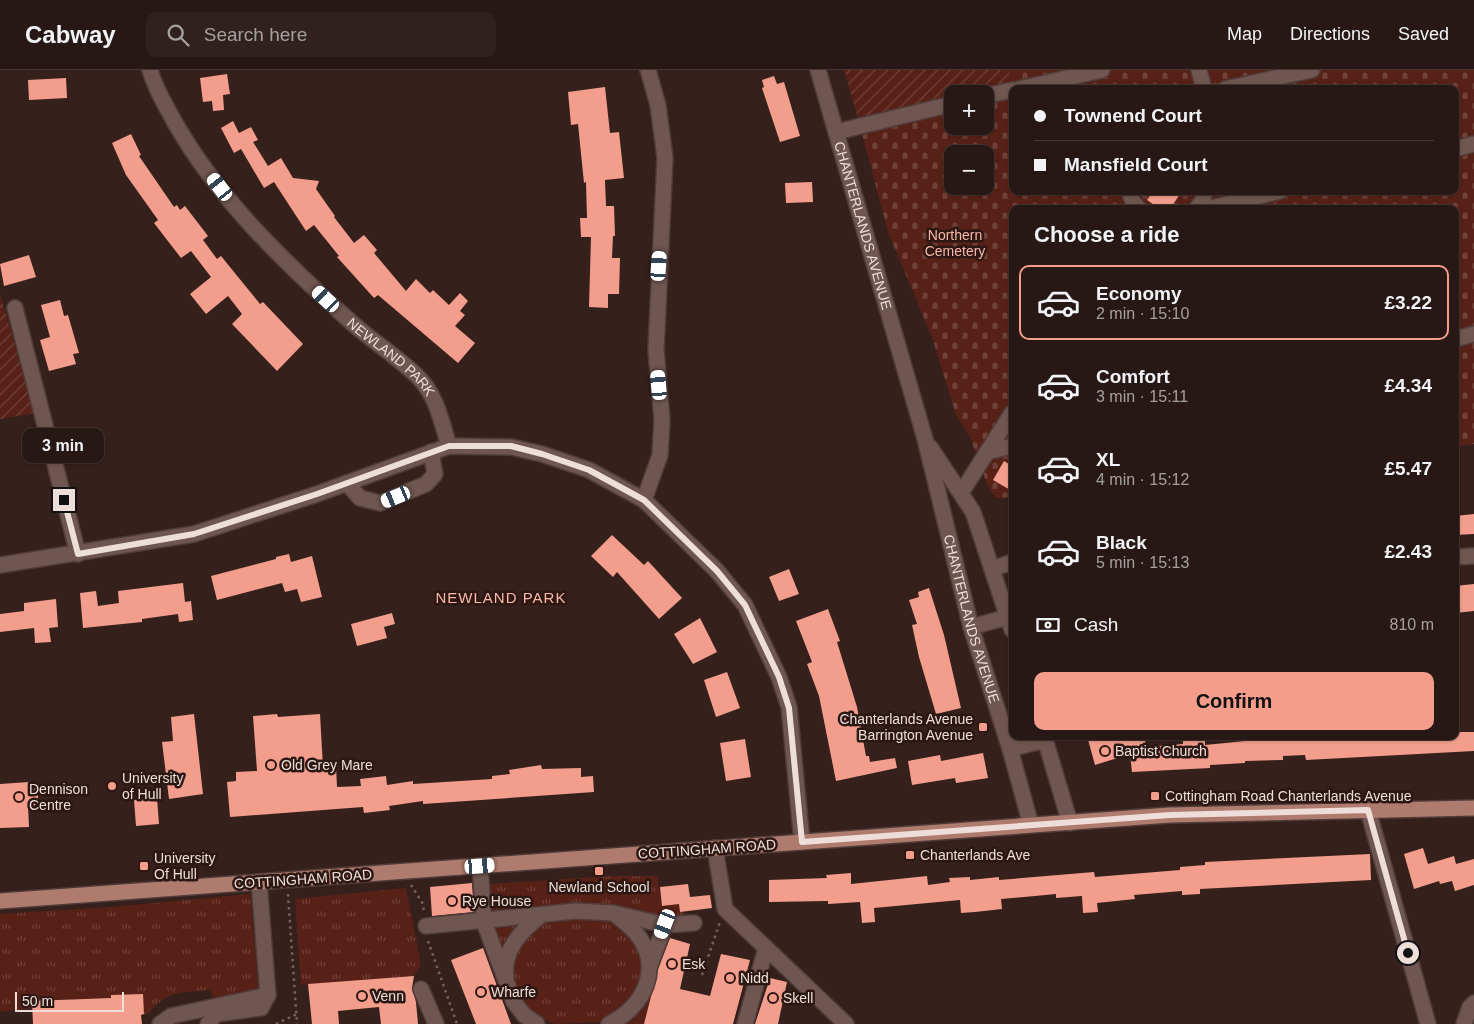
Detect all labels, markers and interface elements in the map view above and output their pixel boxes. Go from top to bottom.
search box [146,12,496,57]
text: Cabway [25,21,116,48]
icon: search [164,21,192,49]
text: Search here [204,24,307,45]
text: Map [1227,24,1262,44]
text: Directions [1290,24,1370,44]
text: Saved [1398,24,1449,44]
map controls [944,85,994,195]
button: + [944,85,994,135]
text: Townend Court [1064,105,1202,126]
street label: CHANTERLANDS AVENUE [831,140,895,311]
button: − [944,145,994,195]
text: Mansfield Court [1064,154,1208,175]
car [204,171,235,203]
text: Choose a ride [1034,222,1179,247]
park label: Northern Cemetery [925,227,985,259]
car [650,251,667,281]
icon: car [1036,280,1081,325]
car [309,283,342,315]
text: Economy [1096,283,1182,304]
text: £3.22 [1384,292,1432,313]
text: 2 min · 15:10 [1096,305,1189,322]
street label: NEWLAND PARK [344,315,438,399]
icon: car [1036,363,1081,408]
text: Comfort [1096,366,1170,387]
car [650,369,667,401]
text: £4.34 [1384,375,1432,396]
text: 3 min · 15:11 [1096,388,1188,405]
callout: 3 min [23,428,105,462]
text: 3 min [42,437,84,454]
icon: car [1036,446,1081,491]
text: XL [1096,449,1120,470]
text: £5.47 [1384,458,1432,479]
text: 4 min · 15:12 [1096,471,1189,488]
car [379,484,412,510]
route end [53,489,75,511]
icon: car [1036,529,1081,574]
text: Black [1096,532,1147,553]
street label: CHANTERLANDS AVENUE [941,533,1003,705]
text: £2.43 [1384,541,1432,562]
text: 5 min · 15:13 [1096,554,1189,571]
district label: NEWLAND PARK [436,589,566,606]
icon: cash [1034,611,1062,639]
text: Cash [1074,614,1118,635]
text: 810 m [1390,616,1434,633]
button: Confirm [1034,672,1434,730]
place label: Chanterlands Avenue Barrington Avenue [839,711,973,743]
marker: Chanterlands Avenue Barrington Avenue [977,721,989,733]
place label: Baptist Church [1115,743,1207,759]
marker: Baptist Church [1099,745,1111,757]
place label: Old Grey Mare [281,757,373,773]
marker: Old Grey Mare [265,759,277,771]
place label: University of Hull [122,770,183,802]
marker: University of Hull [106,780,118,792]
place label: Dennison Centre [29,781,88,813]
place label: Cottingham Road Chanterlands Avenue [1165,788,1412,804]
marker: Cottingham Road Chanterlands Avenue [1149,790,1161,802]
marker: Dennison Centre [13,791,25,803]
street label: COTTINGHAM ROAD [637,836,777,862]
place label: Chanterlands Ave [920,847,1030,863]
marker: Chanterlands Ave [904,849,916,861]
place label: University Of Hull [154,850,215,882]
car [464,857,495,875]
marker: University Of Hull [138,860,150,872]
marker: Newland School [593,865,605,877]
street label: COTTINGHAM ROAD [233,866,373,892]
place label: Newland School [548,879,650,895]
place label: Rye House [462,893,531,909]
marker: Rye House [446,895,458,907]
car [652,907,677,941]
route start [1397,942,1419,964]
place label: Esk [682,956,706,972]
marker: Esk [666,958,678,970]
place label: Nidd [740,970,769,986]
marker: Nidd [724,972,736,984]
place label: Wharfe [491,984,536,1000]
marker: Wharfe [475,986,487,998]
place label: Venn [372,988,404,1004]
scale bar [15,989,124,1012]
marker: Venn [356,990,368,1002]
place label: Skell [783,990,813,1006]
marker: Skell [767,992,779,1004]
text: 50 m [22,993,53,1009]

